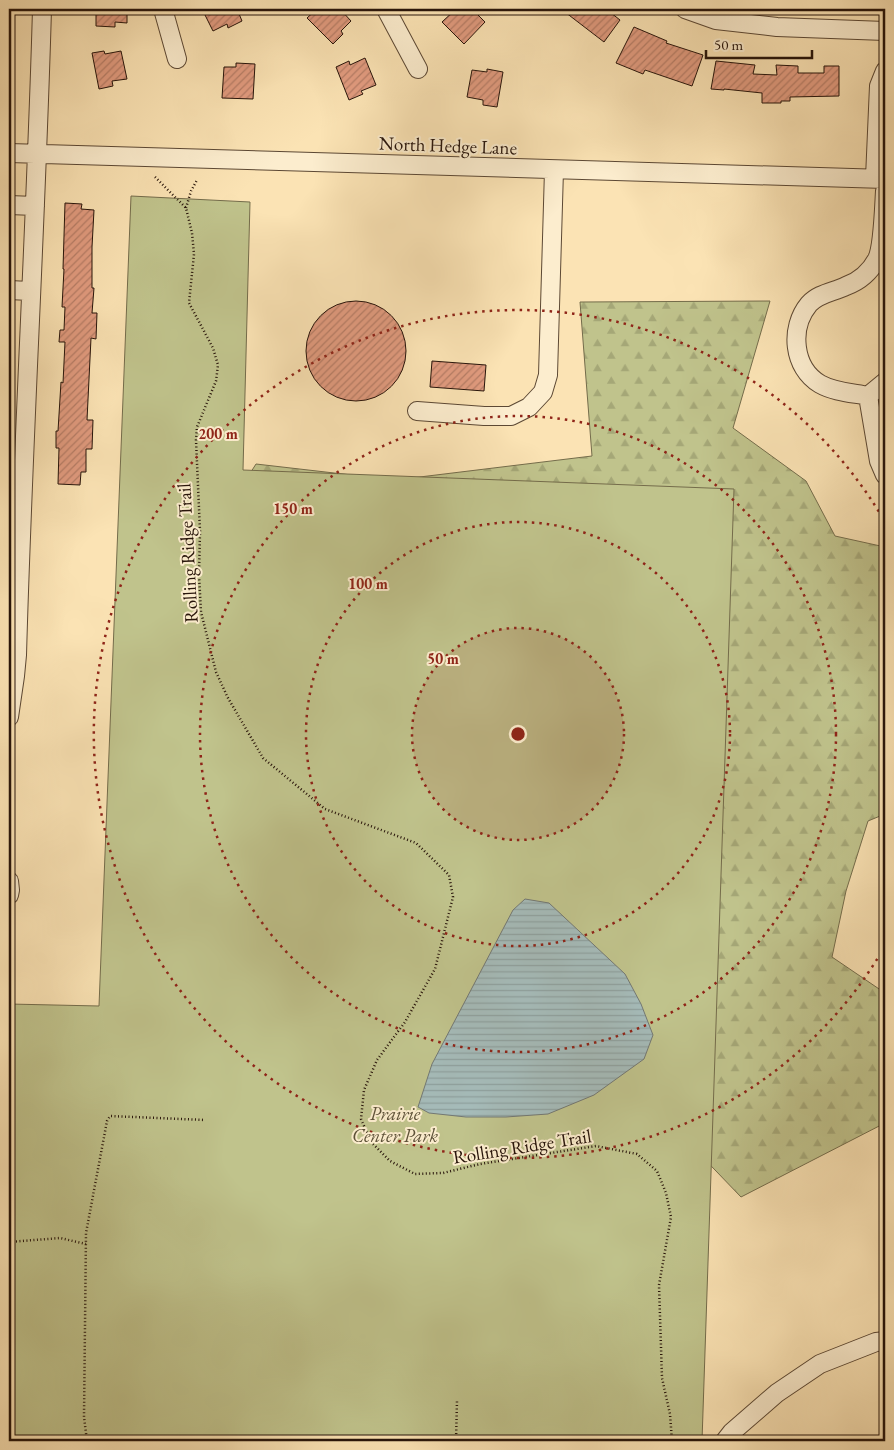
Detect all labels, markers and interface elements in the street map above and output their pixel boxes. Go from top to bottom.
scale bar [706,28,813,60]
text: 50 m [714,35,743,54]
street label: North Hedge Lane [379,131,517,160]
text: 200 m [198,424,238,443]
street label: Rolling Ridge Trail [171,482,204,623]
text: 150 m [273,499,313,518]
text: 100 m [348,574,388,593]
text: 50 m [427,649,459,668]
centre of rings [509,725,527,743]
park label: Prairie Center Park [352,1101,438,1148]
street label: Rolling Ridge Trail [451,1123,594,1170]

